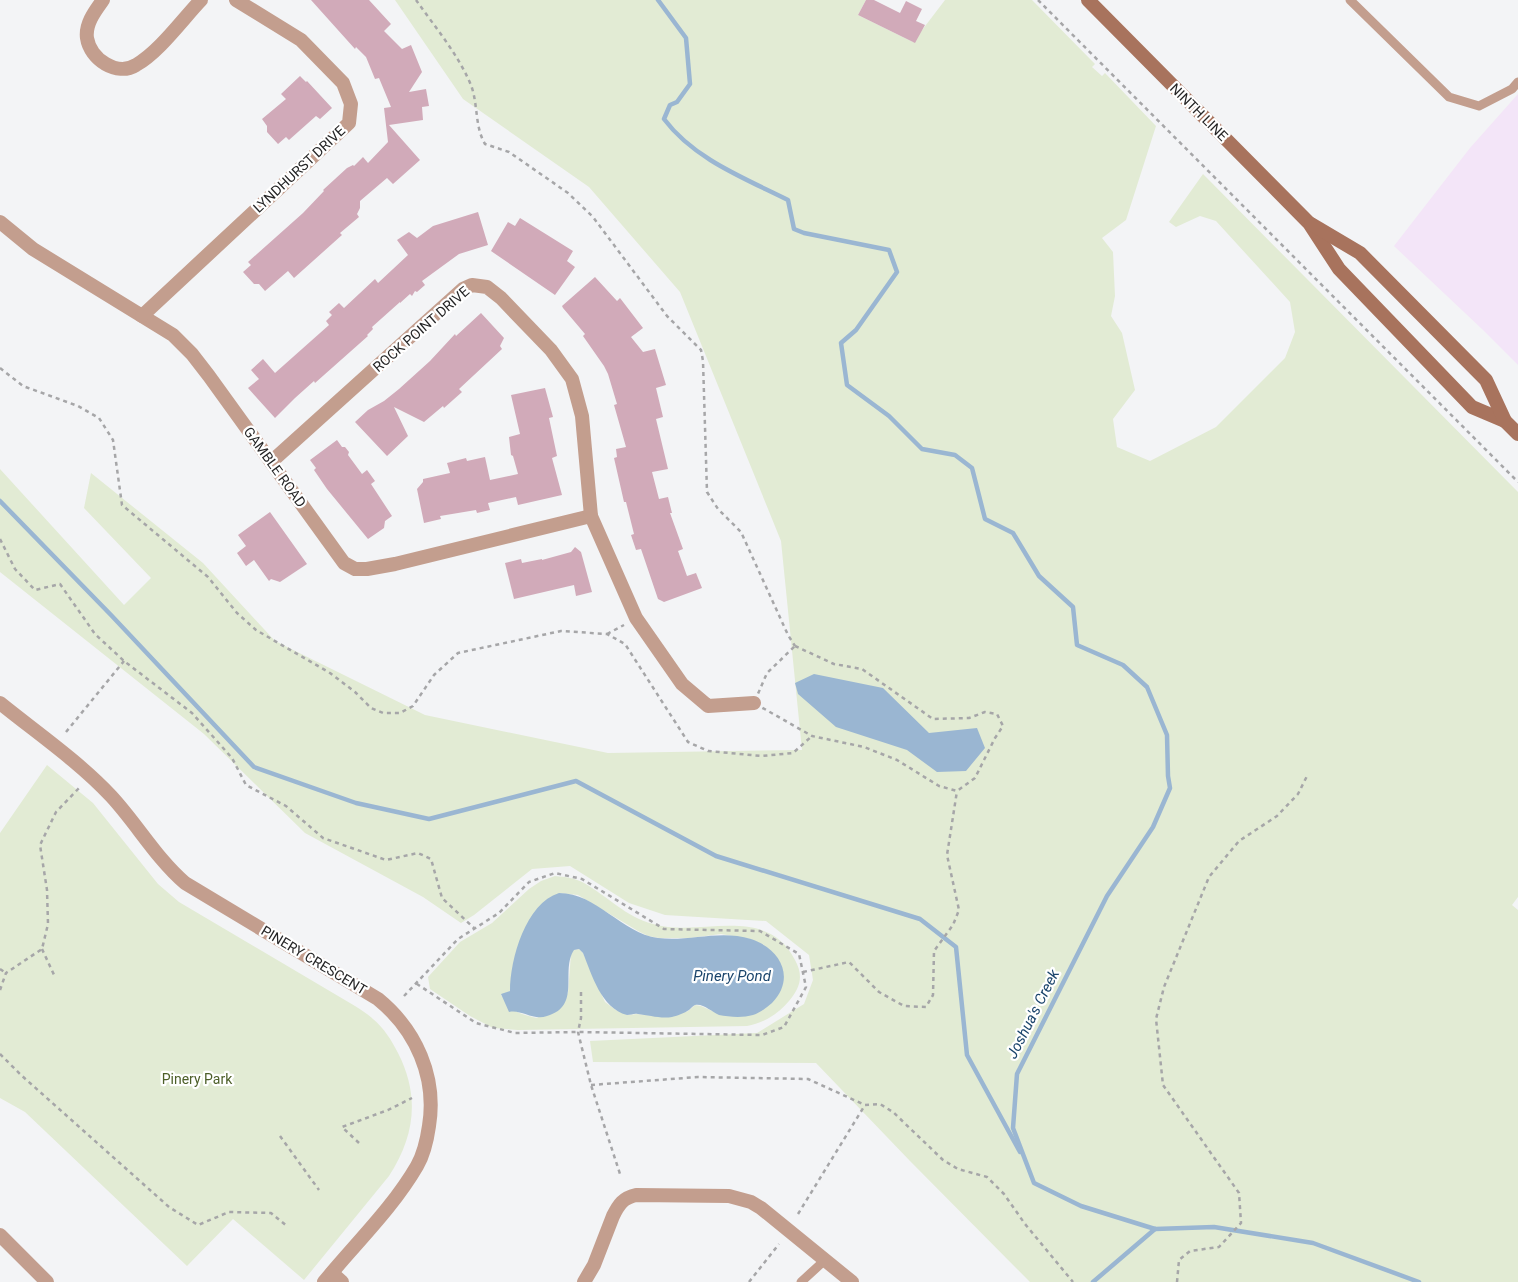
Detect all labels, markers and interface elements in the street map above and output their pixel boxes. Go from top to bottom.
street label: NINTH LINE [1167,80,1231,144]
street label: LYNDHURST DRIVE [250,122,348,216]
street label: ROCK POINT DRIVE [370,283,472,375]
street label: GAMBLE ROAD [241,424,309,510]
street label: PINERY CRESCENT [258,922,370,998]
water label: Joshua's Creek [1003,966,1063,1062]
water label: Pinery Pond [693,967,772,985]
park label: Pinery Park [162,1071,233,1087]

